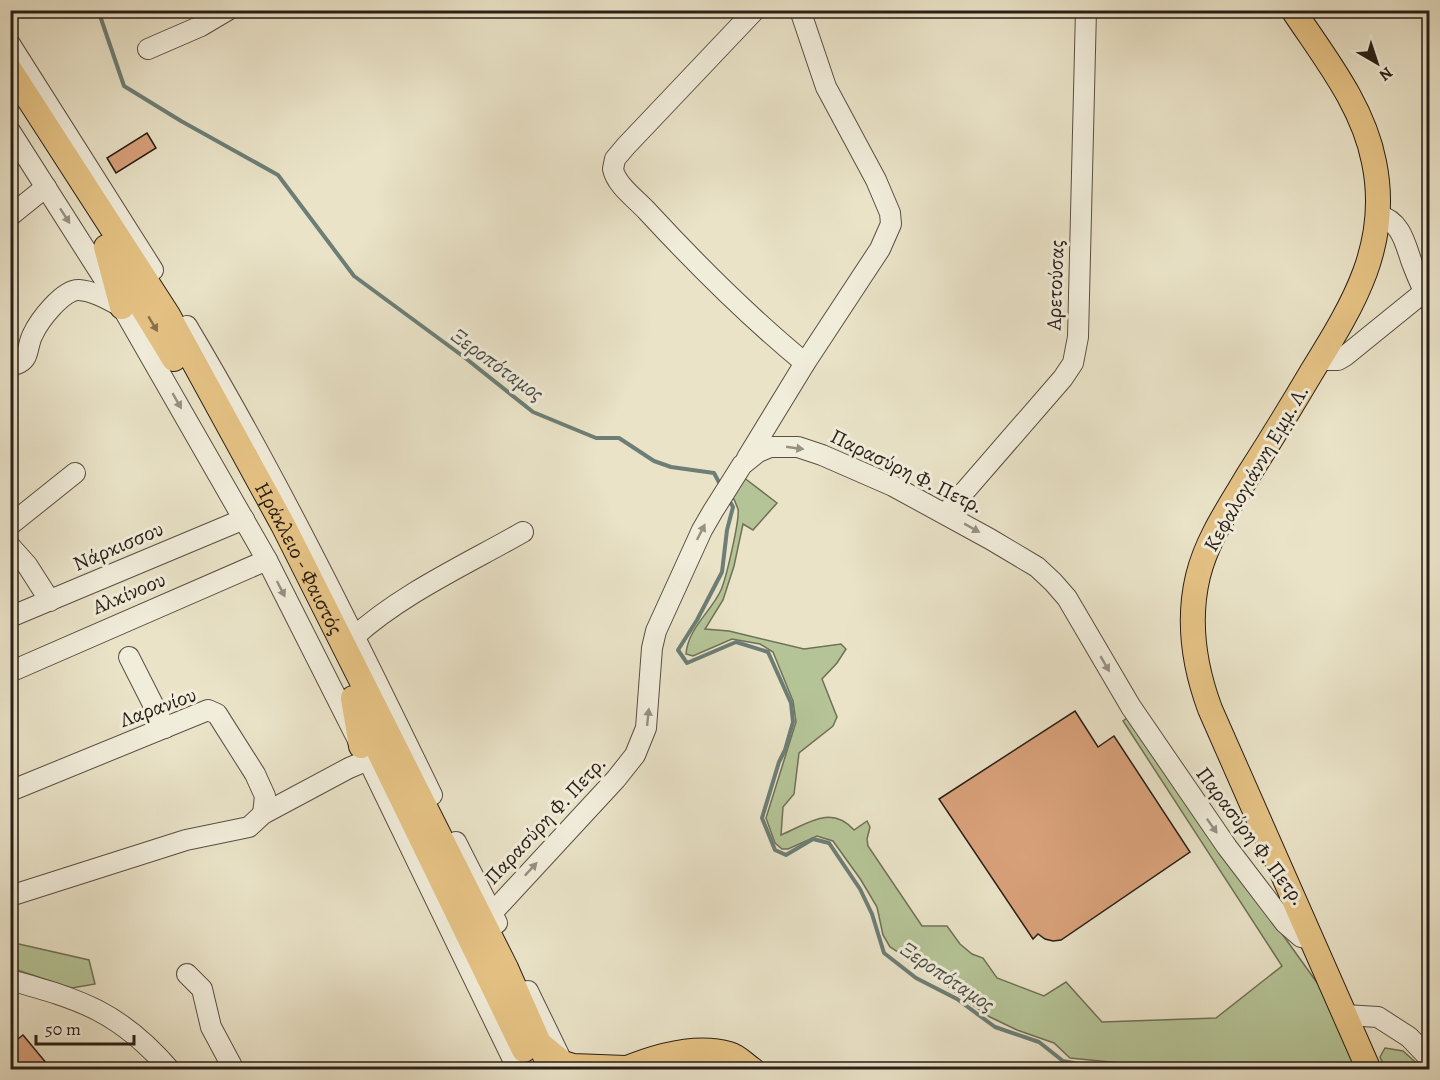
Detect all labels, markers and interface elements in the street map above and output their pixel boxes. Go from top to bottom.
north arrow [1347,33,1407,93]
text: N [1374,62,1397,86]
one-way arrow [59,208,70,224]
street label: Αρετούσας [1039,239,1071,332]
one-way arrow [147,316,158,332]
water label: Ξεροπόταμος [445,321,550,409]
street label: Κεφαλογιάννη Εμμ. Λ. [1197,380,1315,556]
one-way arrow [172,392,182,409]
street label: Παρασύρη Φ. Πετρ. [826,422,988,520]
one-way arrow [786,443,805,452]
street label: Ηράκλειο - Φαιστός [248,477,350,640]
street label: Νάρκισσου [68,514,168,578]
one-way arrow [963,523,980,533]
one-way arrow [697,524,706,541]
street label: Αλκίνοου [87,565,170,621]
one-way arrow [277,581,286,598]
one-way arrow [1100,656,1111,672]
street label: Λαρανίου [115,680,200,734]
one-way arrow [643,707,653,726]
street label: Παρασύρη Φ. Πετρ. [478,749,612,891]
street label: Παρασύρη Φ. Πετρ. [1190,761,1312,911]
one-way arrow [1206,818,1218,834]
one-way arrow [524,862,538,876]
water label: Ξεροπόταμος [894,934,1000,1019]
scale bar [36,1008,134,1046]
text: 50 m [45,1017,81,1041]

